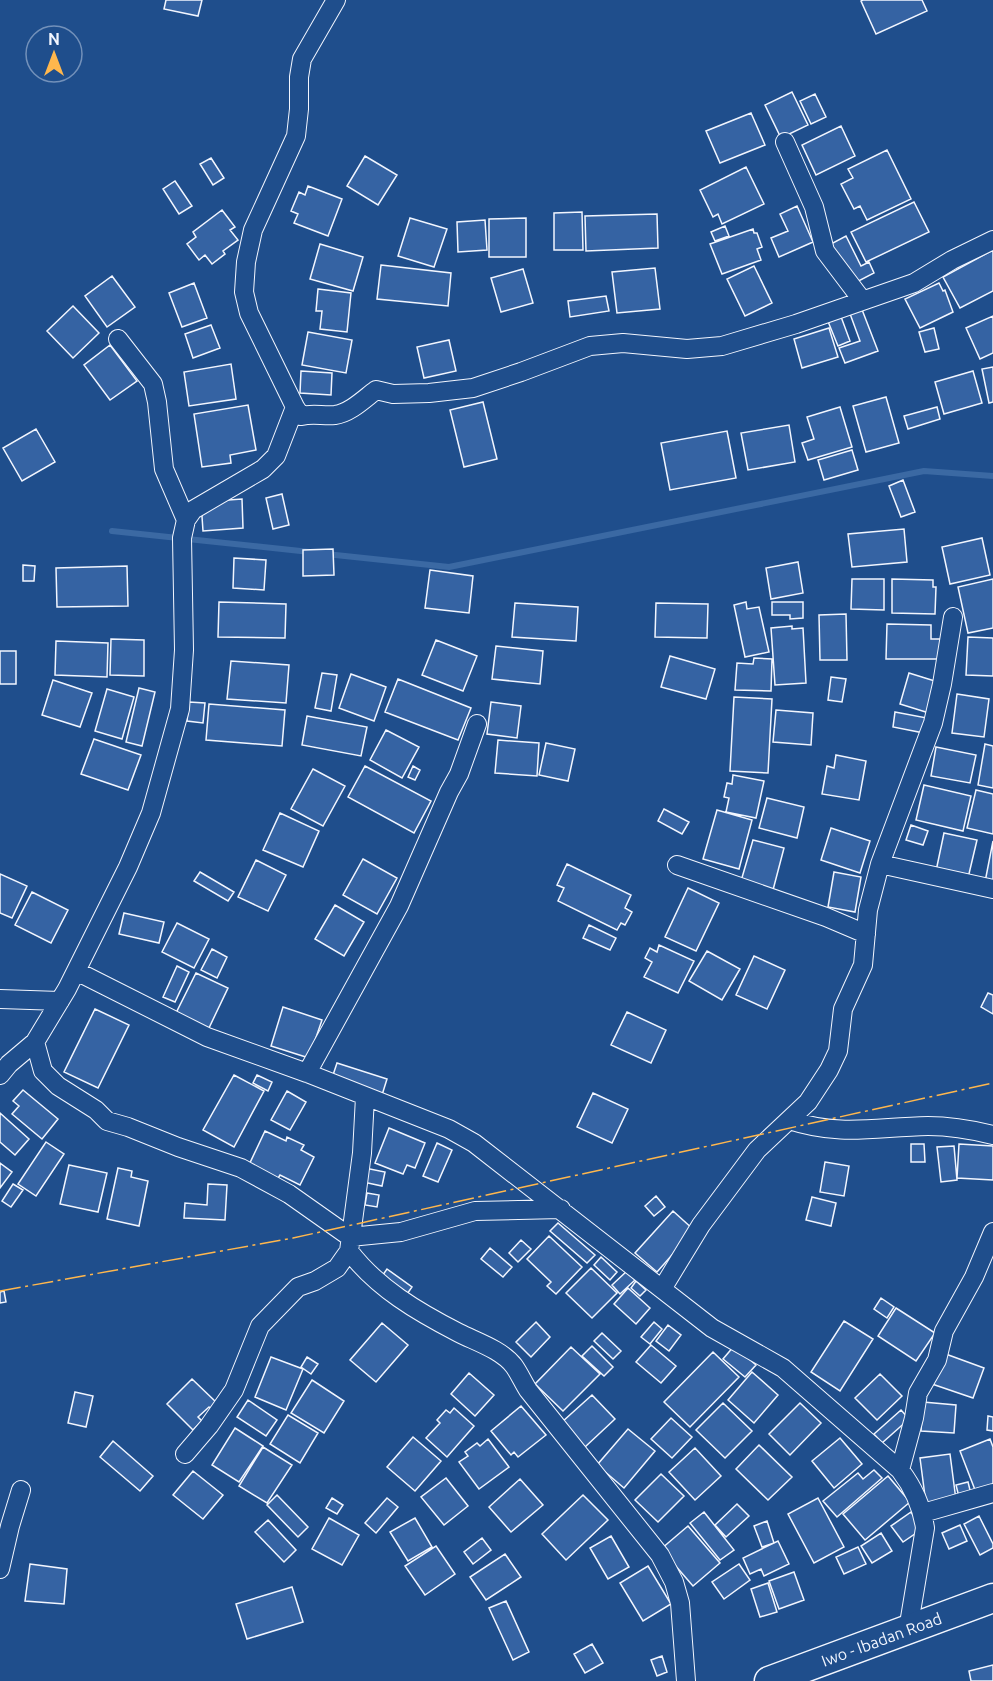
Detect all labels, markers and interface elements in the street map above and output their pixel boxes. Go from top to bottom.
north arrow [24,24,84,84]
text: N [48,30,60,48]
street label: Iwo - Ibadan Road [819,1609,944,1670]

